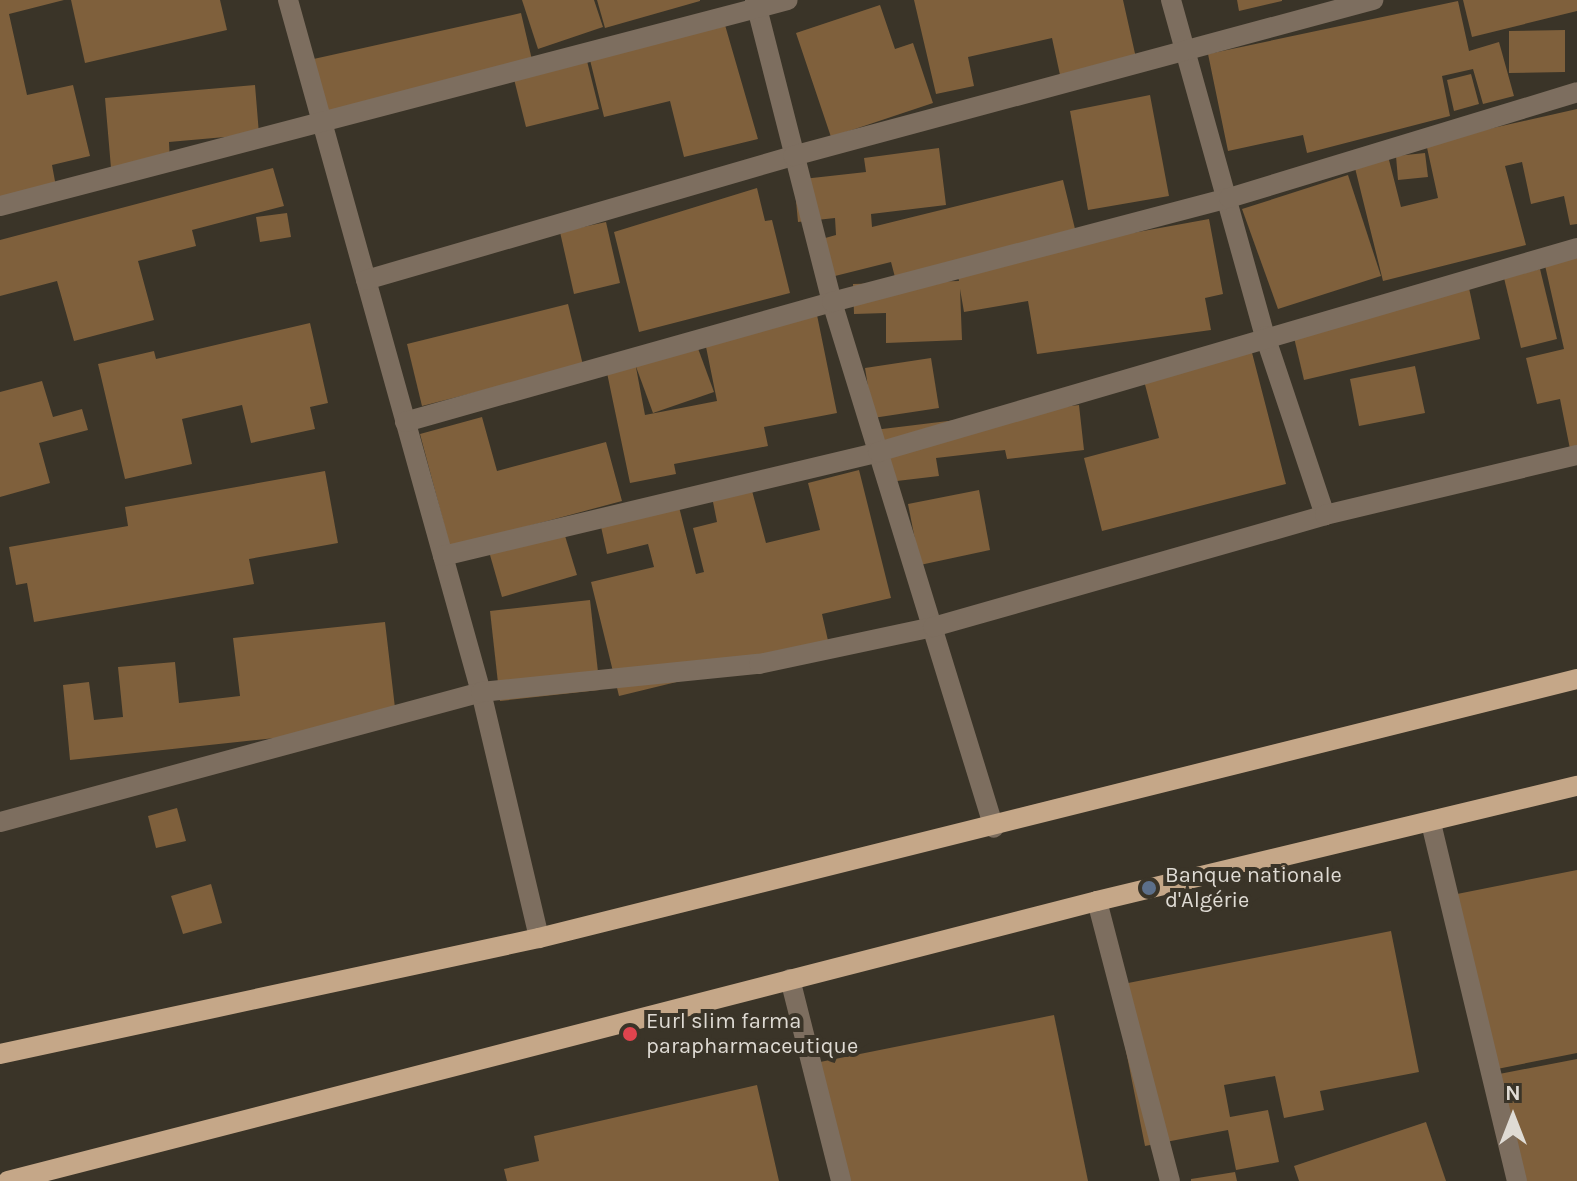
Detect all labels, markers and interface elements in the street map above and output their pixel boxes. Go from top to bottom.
place label: Banque nationale d'Algérie [1165,862,1342,914]
marker: Banque nationale d'Algérie [1140,879,1158,897]
place label: Eurl slim farma parapharmaceutique [646,1008,858,1060]
marker: Eurl slim farma parapharmaceutique [621,1025,639,1043]
north arrow [1473,1077,1553,1157]
text: N [1505,1080,1521,1106]

